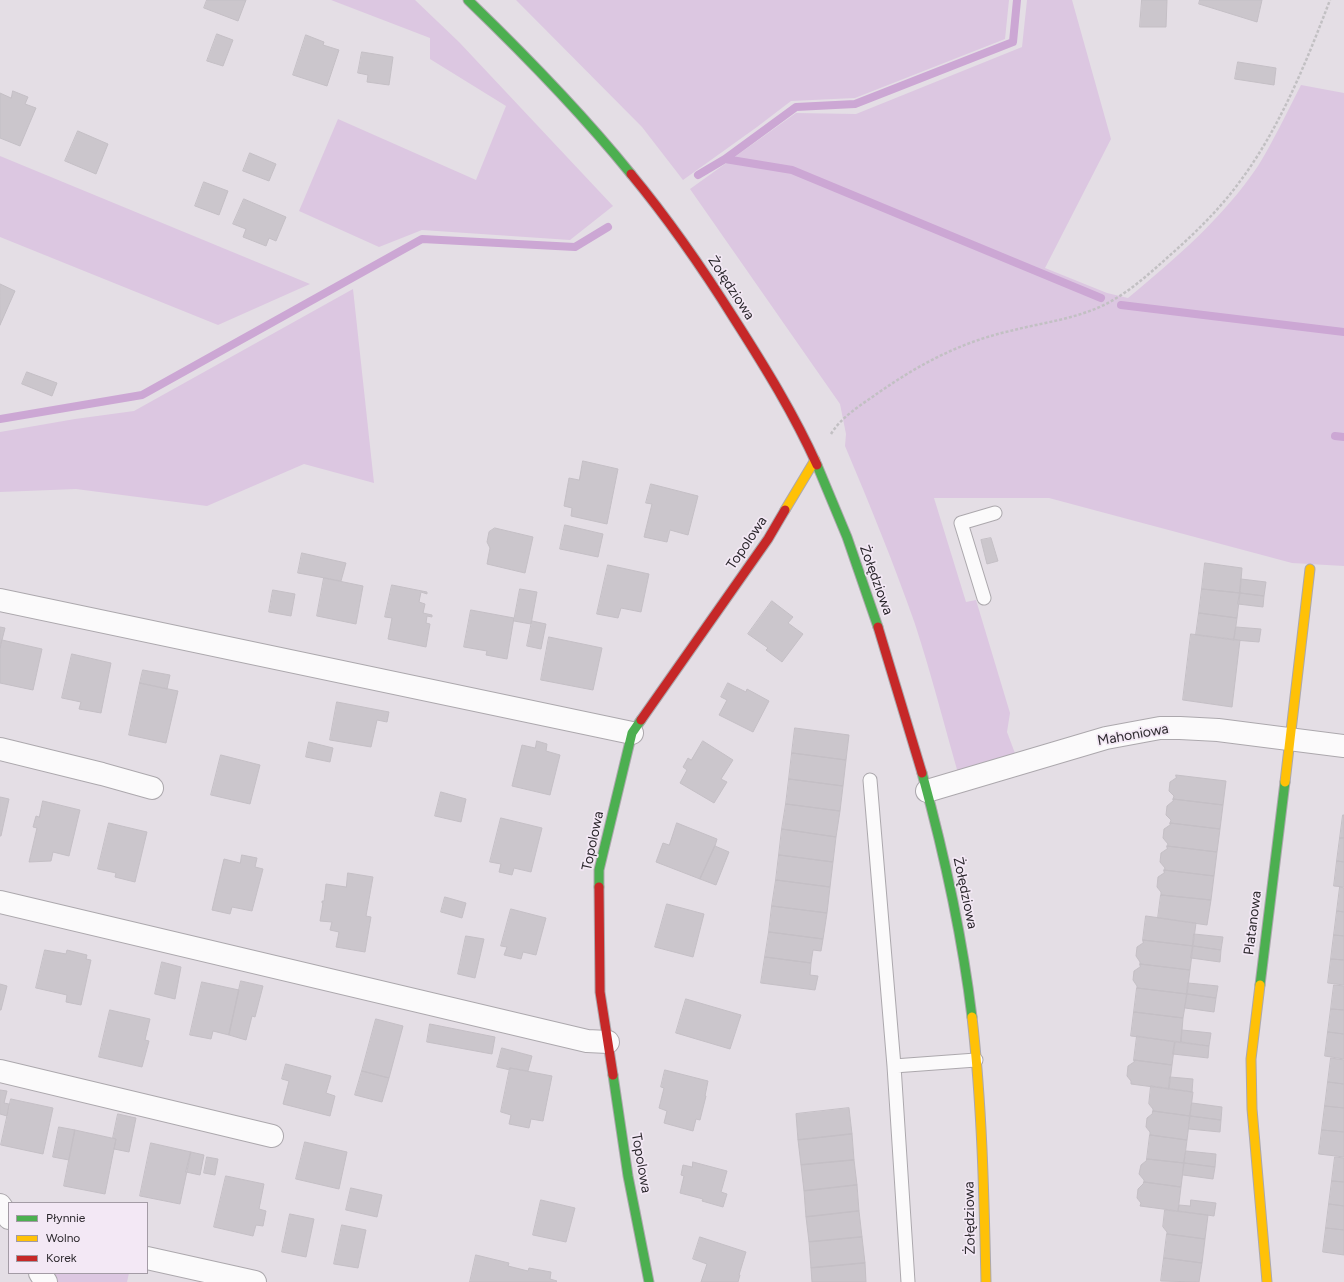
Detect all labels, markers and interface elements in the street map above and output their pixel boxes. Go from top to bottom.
street label: Żołędziowa [704,253,758,323]
street label: Topolowa [723,513,771,573]
street label: Żołędziowa [856,543,896,617]
street label: Mahoniowa [1096,720,1170,750]
street label: Topolowa [579,810,607,872]
street label: Żołędziowa [949,856,981,930]
street label: Platanowa [1241,890,1265,956]
street label: Topolowa [627,1132,655,1194]
street label: Żołędziowa [961,1181,979,1255]
legend [8,1202,148,1274]
text: Płynnie [46,1211,85,1225]
text: Wolno [46,1231,80,1245]
text: Korek [46,1251,77,1265]

